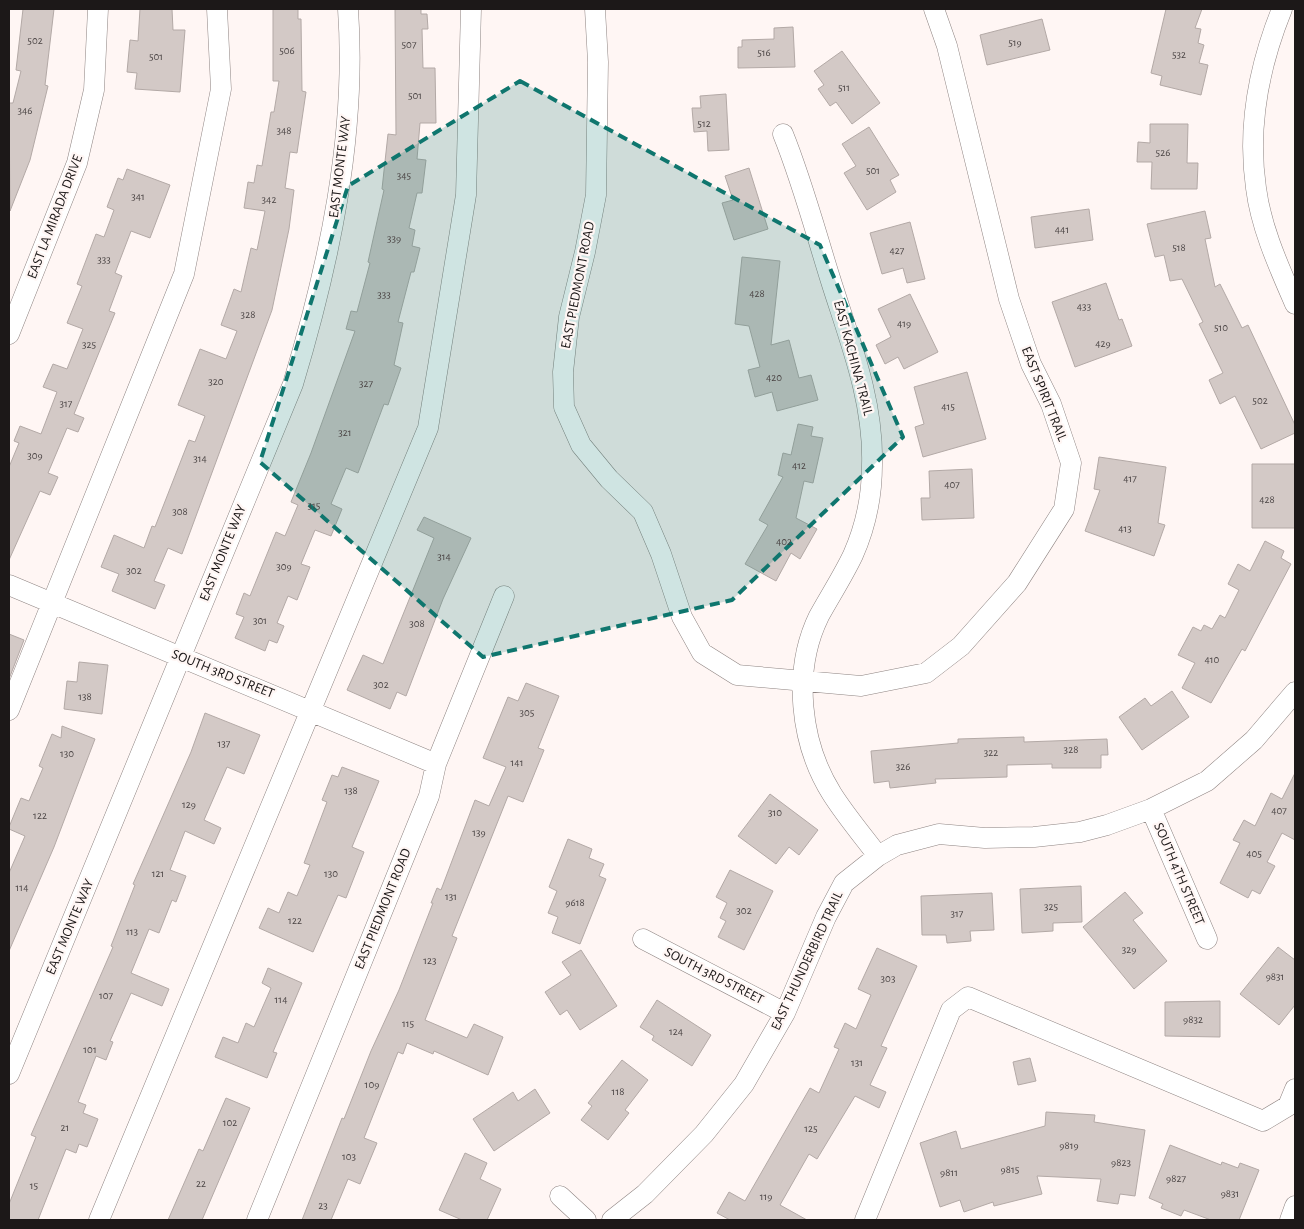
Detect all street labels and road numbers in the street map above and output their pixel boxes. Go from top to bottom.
street label: EAST MONTE WAY [327,115,353,219]
street label: EAST LA MIRADA DRIVE [25,153,85,281]
street label: EAST PIEDMONT ROAD [559,220,597,350]
street label: EAST KACHINA TRAIL [831,299,875,417]
street label: EAST SPIRIT TRAIL [1019,345,1069,444]
street label: EAST MONTE WAY [197,502,249,603]
street label: SOUTH 3RD STREET [170,647,276,701]
street label: SOUTH 4TH STREET [1151,821,1207,927]
street label: EAST PIEDMONT ROAD [352,847,414,971]
street label: EAST MONTE WAY [44,876,97,977]
street label: EAST THUNDERBIRD TRAIL [769,889,845,1033]
street label: SOUTH 3RD STREET [662,945,766,1007]

